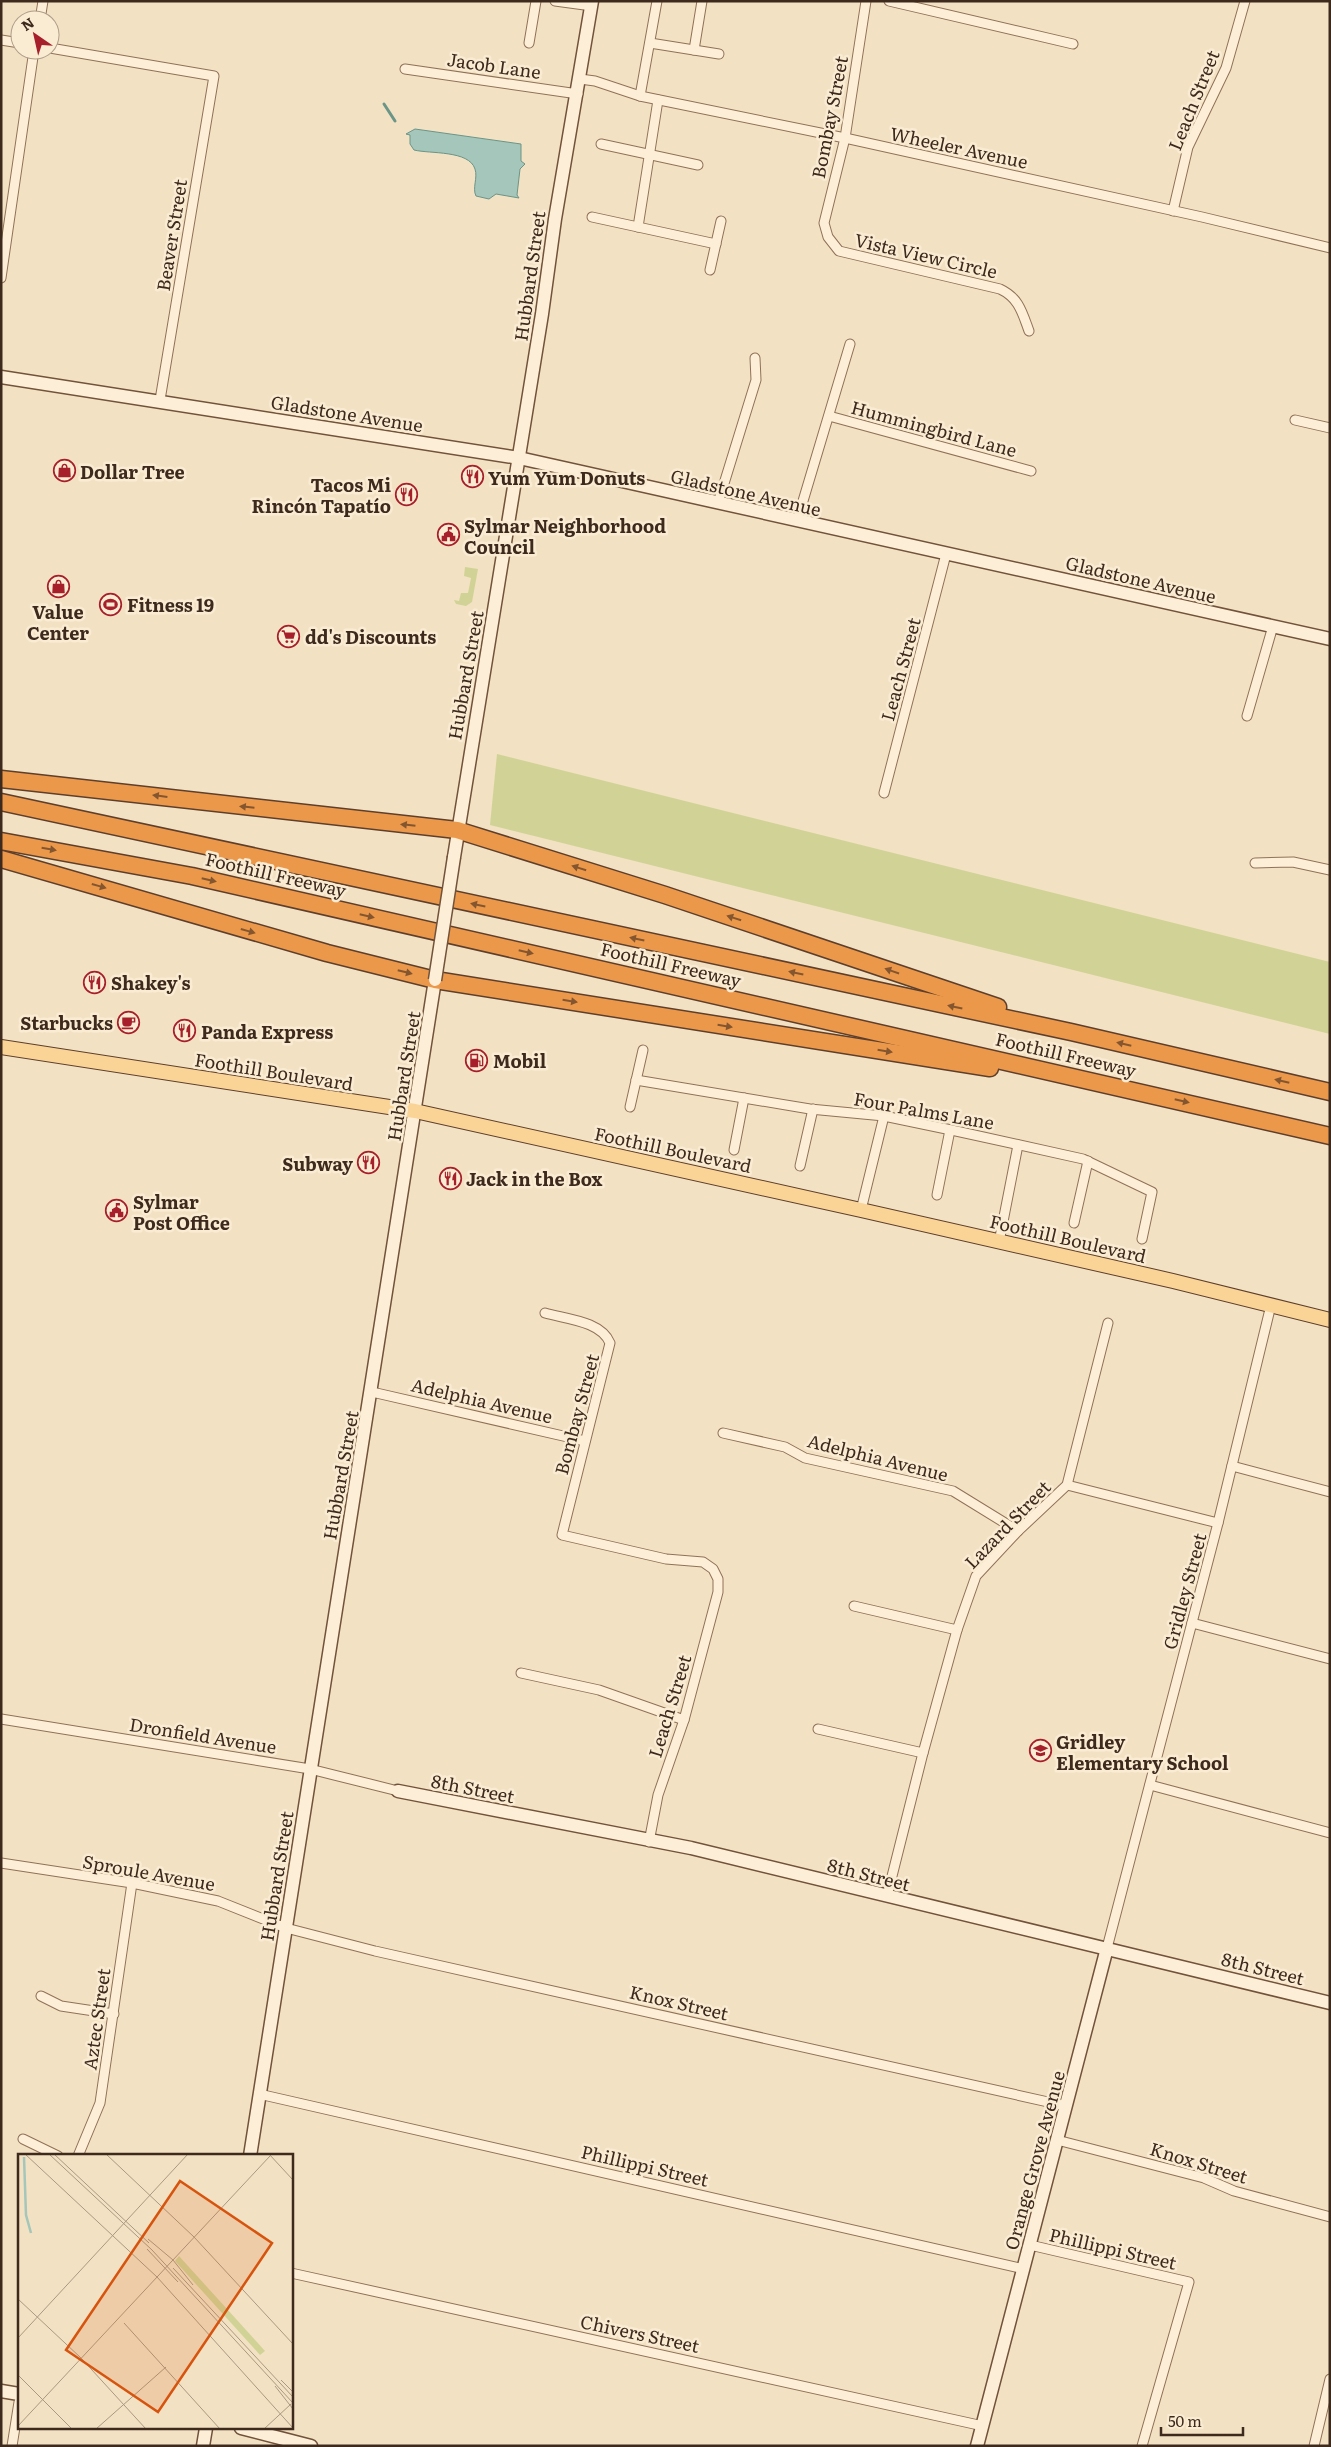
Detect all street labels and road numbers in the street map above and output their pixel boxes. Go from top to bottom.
street label: Jacob Lane [445,45,543,85]
street label: Leach Street [1161,45,1226,154]
street label: Bombay Street [804,53,854,181]
street label: Wheeler Avenue [888,119,1030,175]
street label: Beaver Street [149,176,193,293]
street label: Hubbard Street [507,209,552,343]
street label: Vista View Circle [852,225,1000,285]
street label: Gladstone Avenue [269,388,425,438]
street label: Hummingbird Lane [848,393,1020,463]
street label: Gladstone Avenue [668,462,824,522]
street label: Gladstone Avenue [1063,549,1219,609]
street label: Hubbard Street [440,607,490,742]
street label: Leach Street [873,613,927,724]
street label: Foothill Freeway [203,845,350,903]
street label: Foothill Freeway [598,935,745,993]
street label: Hubbard Street [379,1008,427,1143]
street label: Foothill Freeway [993,1025,1140,1083]
street label: Foothill Boulevard [193,1045,355,1097]
street label: Four Palms Lane [852,1084,996,1136]
street label: Foothill Boulevard [592,1119,754,1179]
street label: Foothill Boulevard [987,1207,1149,1269]
street label: Bombay Street [547,1350,605,1478]
street label: Adelphia Avenue [409,1371,555,1429]
street label: Hubbard Street [315,1407,365,1542]
street label: Adelphia Avenue [805,1426,951,1488]
street label: Lazard Street [958,1473,1057,1574]
street label: Gridley Street [1156,1529,1213,1652]
street label: Leach Street [641,1651,698,1761]
street label: Dronfield Avenue [127,1710,279,1760]
street label: 8th Street [429,1767,518,1809]
street label: Hubbard Street [252,1808,300,1943]
street label: Sproule Avenue [81,1847,217,1897]
street label: 8th Street [825,1851,914,1897]
street label: 8th Street [1219,1945,1308,1991]
street label: Aztec Street [75,1966,117,2072]
street label: Knox Street [627,1978,732,2027]
street label: Orange Grove Avenue [997,2067,1071,2253]
street label: Knox Street [1147,2134,1252,2190]
street label: Phillippi Street [579,2137,712,2193]
street label: Phillippi Street [1047,2220,1180,2276]
street label: Chivers Street [578,2307,703,2359]

